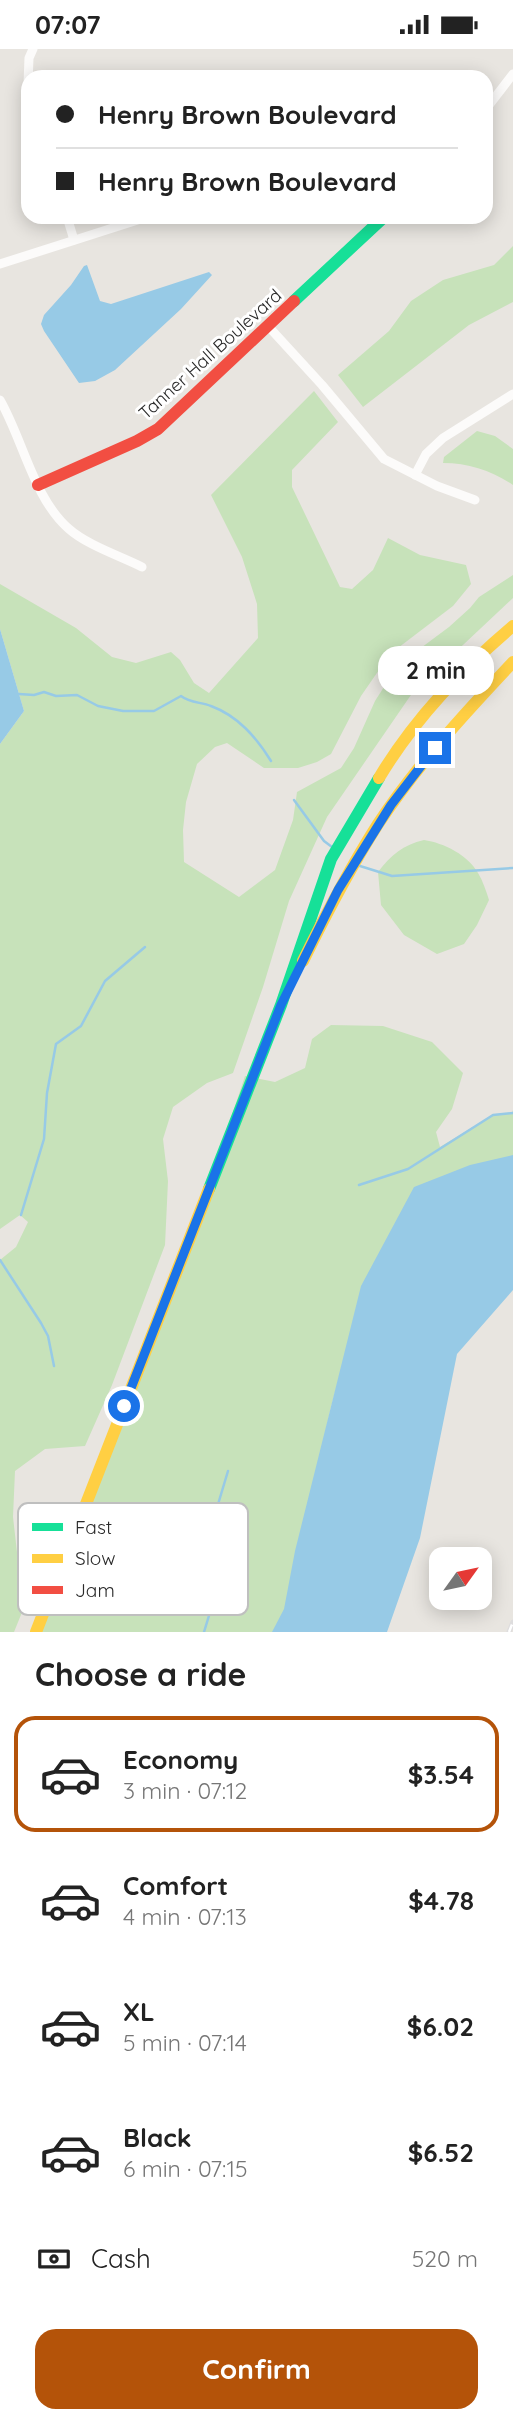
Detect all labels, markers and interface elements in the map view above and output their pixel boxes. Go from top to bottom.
text: 07:07 [35,8,101,41]
text: Henry Brown Boulevard [98,98,396,131]
text: Henry Brown Boulevard [98,165,396,198]
street label: Tanner Hall Boulevard [134,284,286,424]
callout: 2 min [377,647,493,695]
text: 2 min [406,656,466,685]
route end [419,732,451,764]
route start [108,1390,140,1422]
legend [18,1503,248,1615]
text: Fast [75,1515,112,1539]
text: Slow [75,1546,116,1570]
north arrow [429,1547,492,1610]
map controls [429,1547,492,1610]
text: Jam [75,1578,115,1602]
text: Choose a ride [35,1654,247,1694]
icon: car [39,1743,102,1806]
text: Economy [123,1743,238,1776]
text: $3.54 [408,1758,474,1791]
text: 3 min · 07:12 [123,1776,247,1805]
icon: car [39,1869,102,1932]
text: Comfort [123,1869,228,1902]
text: $4.78 [408,1884,474,1917]
text: 4 min · 07:13 [123,1902,247,1931]
icon: car [39,1995,102,2058]
text: XL [123,1995,155,2028]
text: $6.02 [407,2010,474,2043]
text: 5 min · 07:14 [123,2028,247,2057]
icon: car [39,2121,102,2184]
text: Black [123,2121,192,2154]
text: $6.52 [408,2136,474,2169]
text: 6 min · 07:15 [123,2154,247,2183]
icon: cash [35,2240,73,2278]
text: Cash [91,2242,151,2275]
text: 520 m [412,2244,478,2273]
button: Confirm [35,2329,478,2409]

